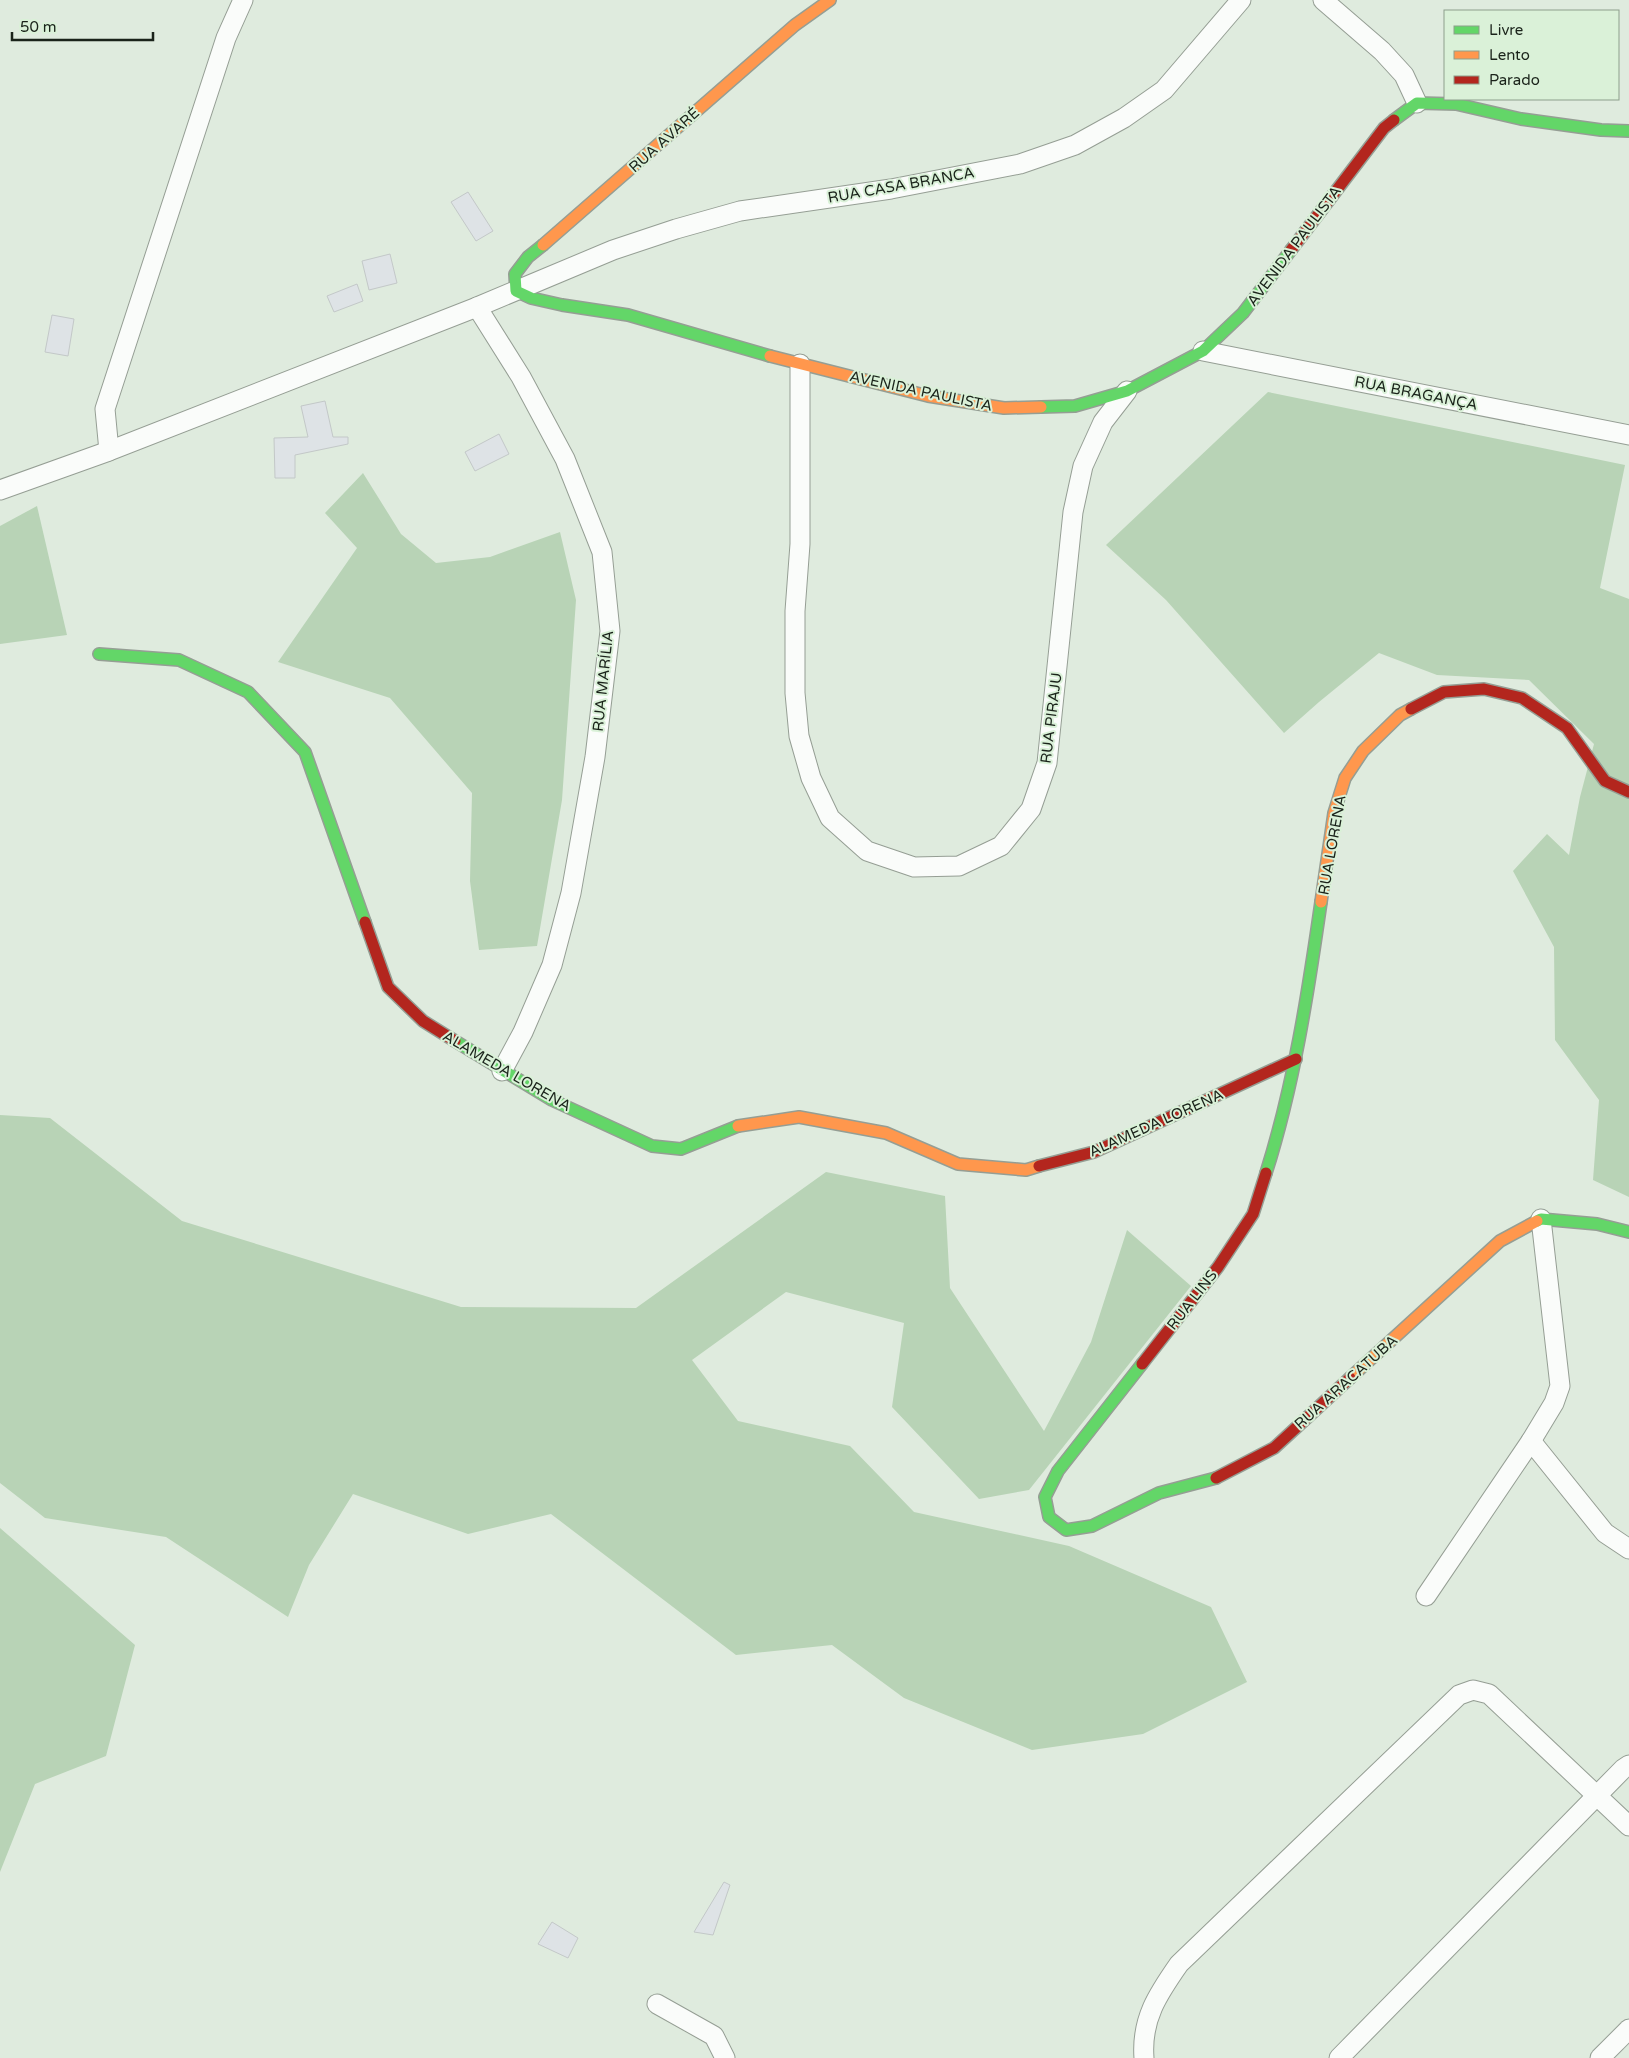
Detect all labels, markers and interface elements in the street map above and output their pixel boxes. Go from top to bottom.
scale bar [12,10,154,42]
legend [1444,10,1619,100]
text: 50 m [20,18,57,36]
text: Livre [1489,21,1523,39]
text: Lento [1489,46,1530,64]
text: Parado [1489,71,1540,89]
street label: RUA AVARÉ [625,104,703,176]
street label: RUA CASA BRANCA [826,163,976,207]
street label: AVENIDA PAULISTA [1243,182,1345,310]
street label: AVENIDA PAULISTA [848,367,994,415]
street label: RUA BRAGANÇA [1353,372,1479,414]
street label: RUA MARÍLIA [589,630,617,732]
street label: RUA PIRAJU [1036,672,1066,764]
street label: RUA LORENA [1314,794,1350,896]
street label: ALAMEDA LORENA [440,1027,574,1115]
street label: ALAMEDA LORENA [1086,1085,1226,1161]
street label: RUA LINS [1163,1266,1221,1334]
street label: RUA ARACATUBA [1291,1331,1401,1433]

